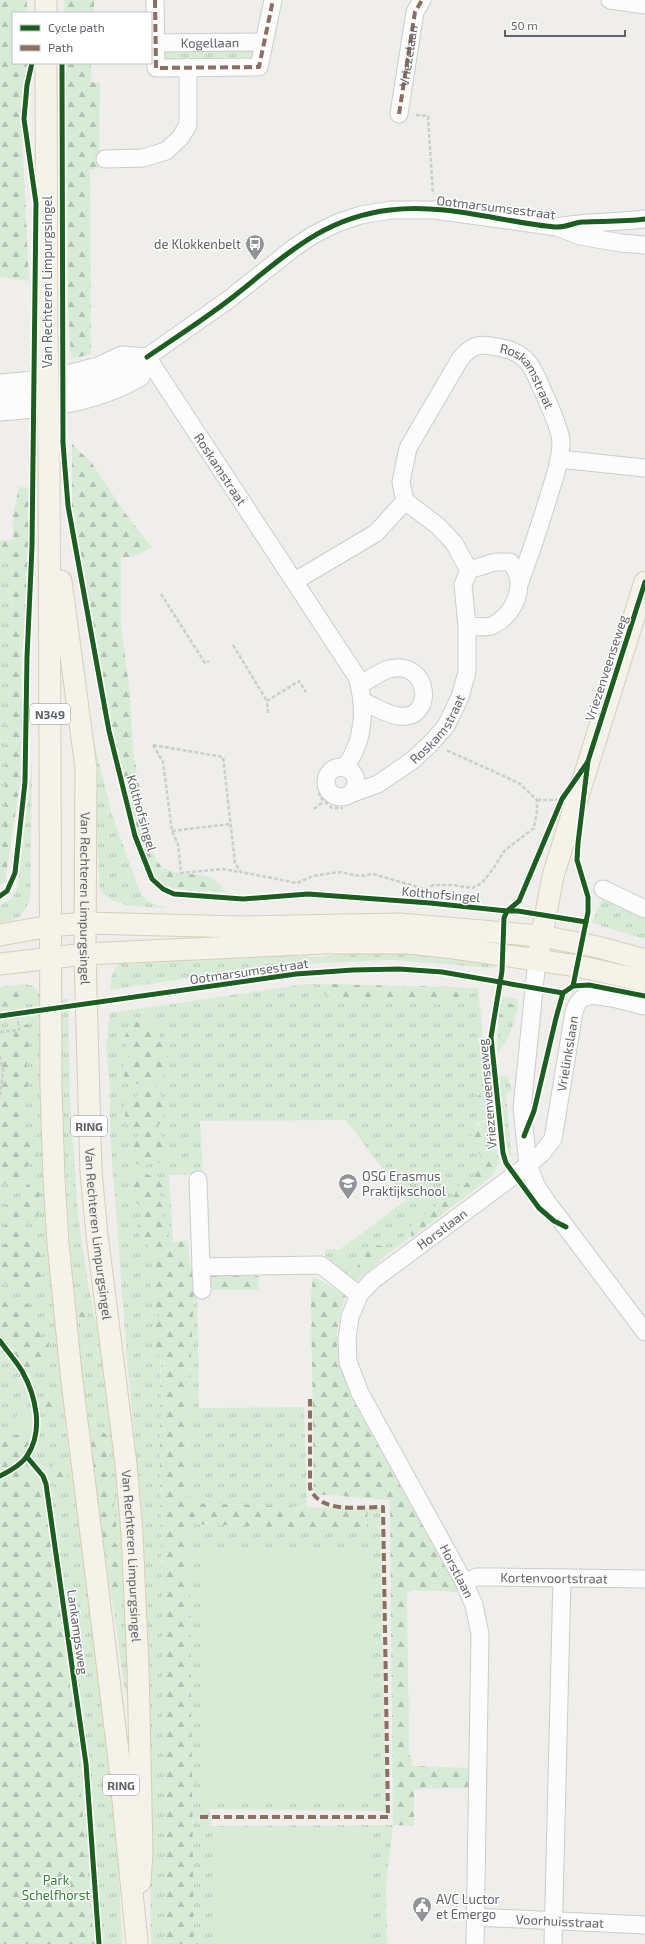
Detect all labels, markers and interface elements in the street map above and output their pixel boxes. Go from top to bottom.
legend [12,12,152,64]
scale bar [505,12,625,38]
text: 50 m [511,18,538,32]
text: Cycle path [48,20,105,34]
street label: Vriezelaan [395,24,421,88]
street label: Kogellaan [181,34,239,51]
text: Path [48,40,73,54]
street label: Ootmarsumsestraat [436,192,556,222]
street label: Van Rechteren Limpurgsingel [39,196,55,368]
bus stop icon: de Klokkenbelt [244,233,266,261]
place label: de Klokkenbelt [154,236,241,252]
street label: Roskamstraat [498,340,558,411]
street label: Roskamstraat [191,430,250,508]
street label: Vriezenveenseweg [581,613,631,723]
street label: Roskamstraat [406,692,468,767]
road number: N349 [30,704,70,724]
street label: Kolthofsingel [123,773,161,853]
street label: Van Rechteren Limpurgsingel [77,812,94,985]
street label: Kolthofsingel [401,883,481,905]
street label: Ootmarsumsestraat [189,955,309,987]
street label: Vrielinkslaan [553,1015,581,1093]
street label: Vriezenveenseweg [474,1038,500,1150]
road number: RING [71,1116,107,1136]
street label: Van Rechteren Limpurgsingel [82,1148,116,1321]
place label: OSG Erasmus Praktijkschool [362,1168,446,1199]
school or university icon: OSG Erasmus Praktijkschool [337,1172,359,1200]
street label: Horstlaan [414,1205,470,1253]
street label: Van Rechteren Limpurgsingel [119,1469,145,1643]
street label: Horstlaan [437,1541,477,1601]
street label: Kortenvoortstraat [500,1569,608,1587]
street label: Lankampsweg [64,1589,92,1675]
road number: RING [103,1775,139,1795]
park label: Park Schelfhorst [22,1872,90,1903]
place label: AVC Luctor et Emergo [436,1891,500,1922]
public building icon: AVC Luctor et Emergo [411,1895,433,1923]
street label: Voorhuisstraat [515,1911,604,1931]

